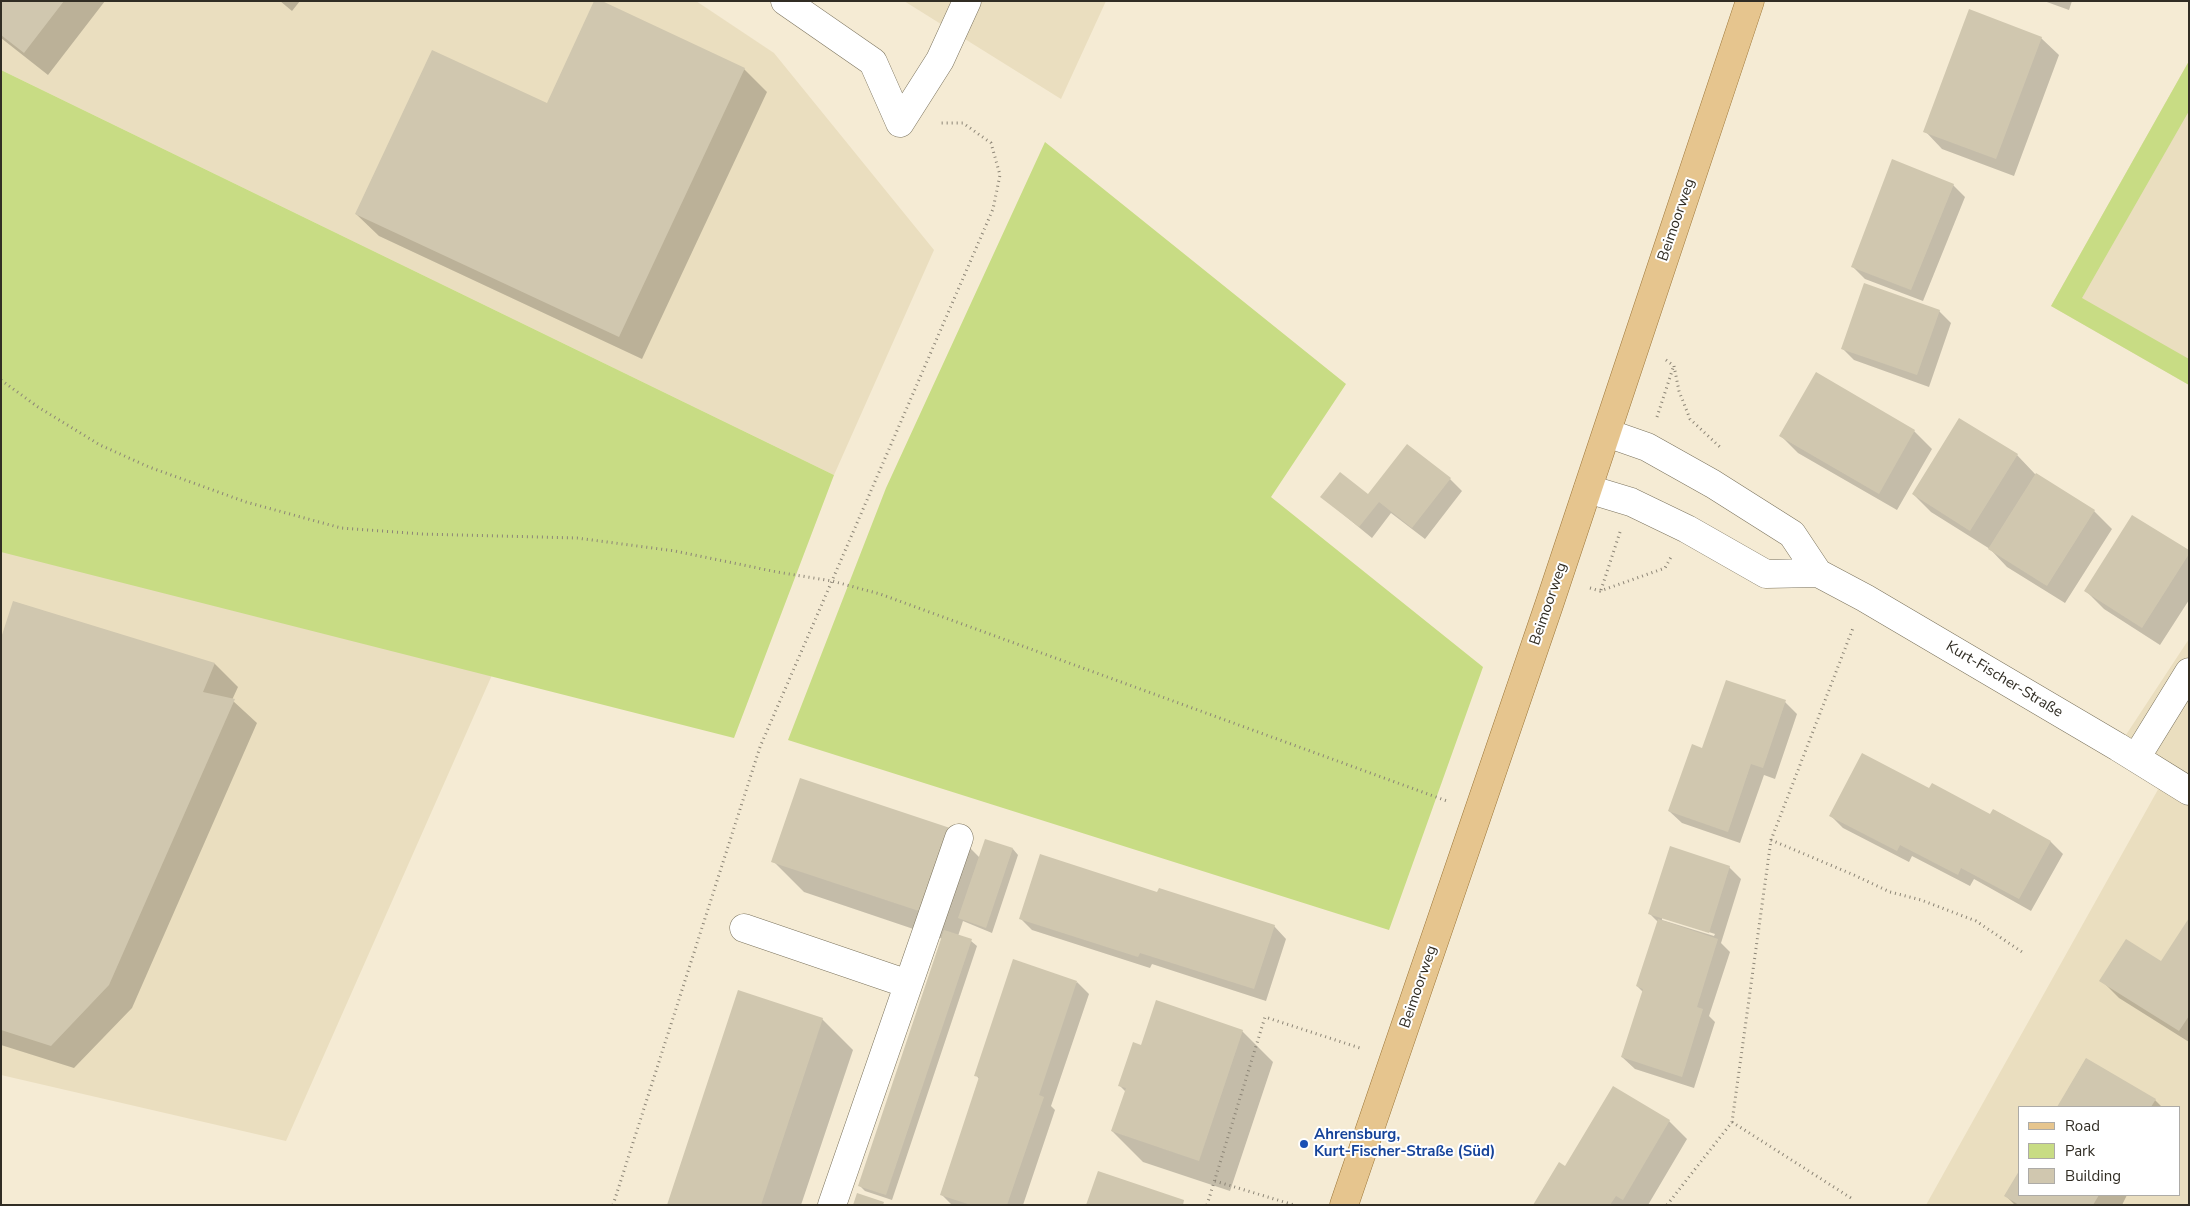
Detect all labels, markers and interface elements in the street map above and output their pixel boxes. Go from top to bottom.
street label: Beimoorweg [1654,176,1700,264]
street label: Beimoorweg [1526,560,1572,648]
street label: Kurt-Fischer-Straße [1942,638,2066,722]
street label: Beimoorweg [1396,943,1442,1031]
legend [2018,1106,2180,1196]
text: Road [2065,1116,2100,1136]
place label: Ahrensburg, Kurt-Fischer-Straße (Süd) [1314,1126,1495,1161]
marker: Ahrensburg, Kurt-Fischer-Straße (Süd) [1298,1138,1310,1150]
text: Park [2065,1141,2095,1161]
text: Building [2065,1166,2121,1186]

